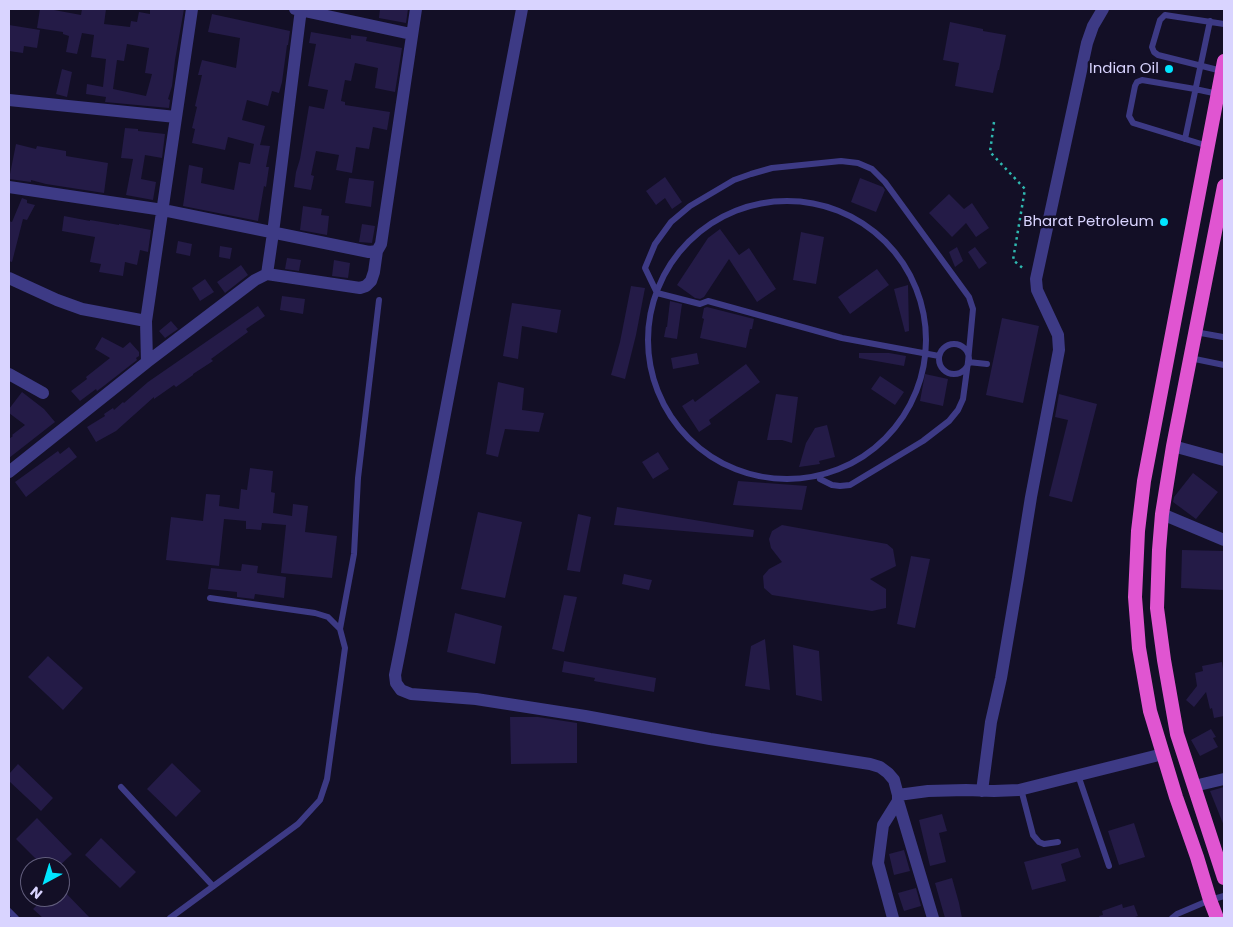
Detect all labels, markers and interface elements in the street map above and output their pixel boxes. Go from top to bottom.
place label: Indian Oil [1089,60,1159,78]
marker: Indian Oil [1163,63,1175,75]
place label: Bharat Petroleum [1023,213,1154,231]
marker: Bharat Petroleum [1158,216,1170,228]
north arrow [20,857,70,907]
text: N [26,882,47,904]

